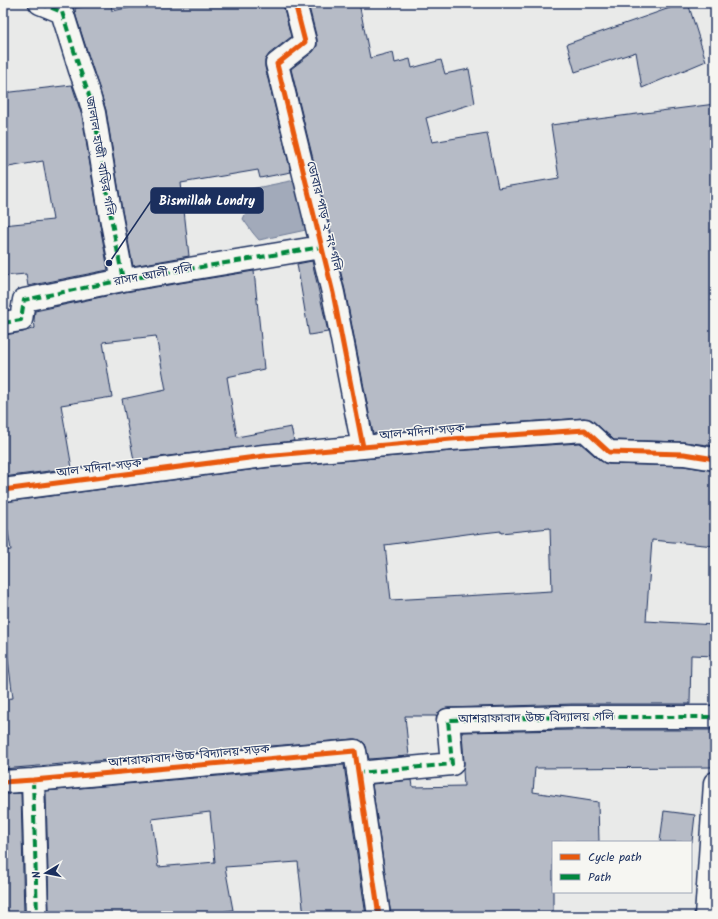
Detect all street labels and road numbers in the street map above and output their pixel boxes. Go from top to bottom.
street label: জালাল হাজী বাড়ির গলি [80,94,120,217]
street label: ডোবার পাড় ২ নং গলি [301,159,347,273]
street label: রাসদ আলী গলি [111,259,194,291]
street label: আল মদিনা সড়ক [378,419,466,445]
street label: আল মদিনা সড়ক [54,453,143,483]
street label: আশরাফাবাদ উচ্চ বিদ্যালয় গলি [457,707,614,729]
street label: আশরাফাবাদ উচ্চ বিদ্যালয় সড়ক [107,739,271,773]

